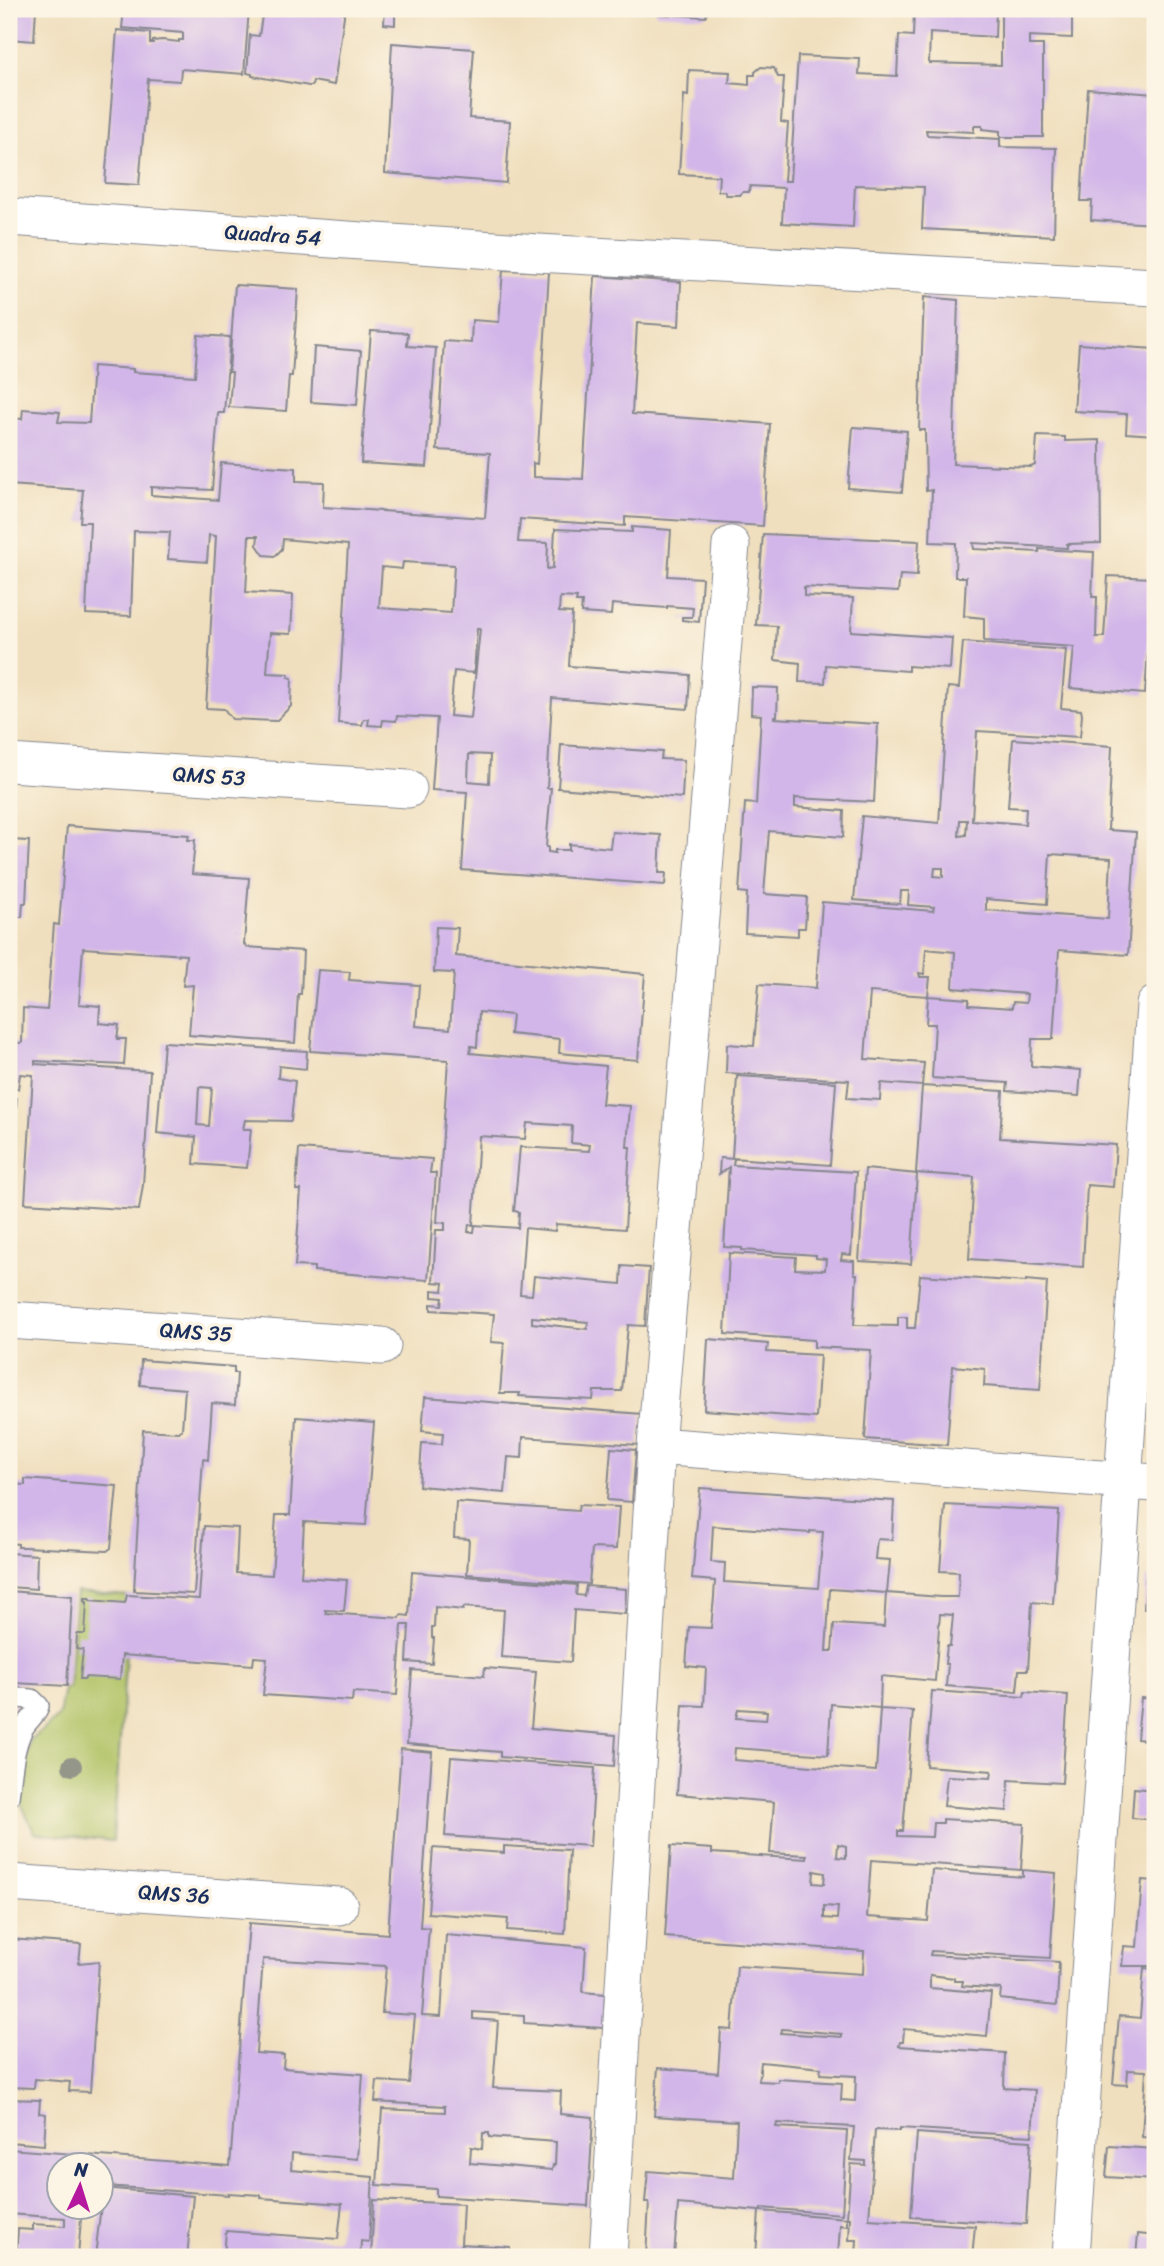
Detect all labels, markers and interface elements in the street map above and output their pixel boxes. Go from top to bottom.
street label: Quadra 54 [223,213,323,257]
street label: QMS 53 [171,755,247,798]
street label: QMS 35 [158,1311,234,1353]
street label: QMS 36 [137,1873,211,1915]
north arrow [46,2150,116,2220]
text: N [72,2153,90,2187]

